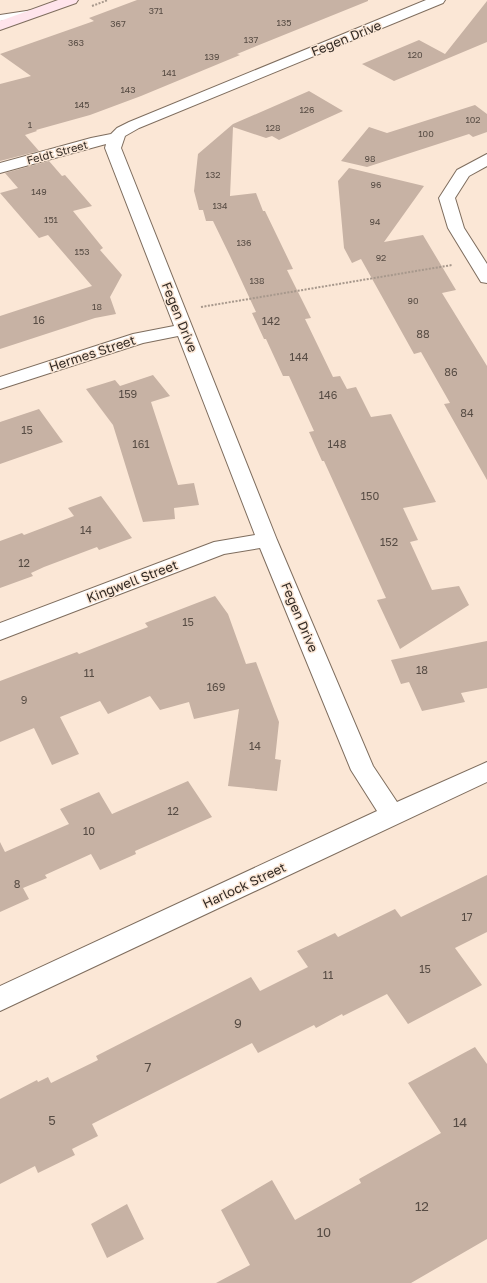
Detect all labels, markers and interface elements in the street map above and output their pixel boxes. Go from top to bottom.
house number: 371 [149,5,164,16]
house number: 135 [277,17,291,28]
street label: Fegen Drive [309,17,383,59]
house number: 367 [110,18,126,29]
house number: 137 [244,34,258,45]
house number: 363 [68,37,84,48]
house number: 120 [407,49,423,60]
house number: 139 [204,51,220,62]
house number: 141 [162,67,177,78]
house number: 143 [120,84,136,95]
house number: 145 [74,99,90,110]
house number: 126 [299,104,315,115]
house number: 102 [465,114,481,125]
house number: 1 [28,119,33,130]
house number: 128 [265,122,281,133]
house number: 100 [418,128,434,139]
street label: Feldt Street [25,138,89,166]
house number: 98 [365,153,375,164]
house number: 132 [206,169,220,180]
house number: 96 [371,179,381,190]
house number: 149 [31,186,47,197]
house number: 134 [212,200,228,211]
house number: 151 [44,214,59,225]
house number: 94 [370,216,381,227]
house number: 136 [236,237,252,248]
house number: 153 [75,246,89,257]
house number: 92 [376,252,386,263]
house number: 138 [249,275,265,286]
street label: Fegen Drive [159,280,201,354]
house number: 90 [407,295,419,306]
house number: 18 [92,301,102,312]
house number: 16 [33,313,45,326]
house number: 142 [262,314,280,327]
house number: 88 [416,327,430,340]
street label: Hermes Street [47,331,137,375]
house number: 144 [290,350,309,363]
house number: 86 [444,365,458,378]
house number: 159 [119,387,137,400]
house number: 146 [319,388,338,401]
house number: 84 [460,406,474,419]
house number: 15 [21,423,33,436]
house number: 161 [132,437,150,450]
house number: 148 [328,437,347,450]
house number: 150 [361,489,379,502]
house number: 14 [80,523,92,536]
house number: 152 [380,535,398,548]
house number: 12 [18,556,30,569]
street label: Kingwell Street [84,556,180,606]
street label: Fegen Drive [278,580,322,654]
house number: 15 [182,615,194,628]
house number: 18 [416,663,428,676]
house number: 11 [84,666,94,679]
house number: 169 [207,680,225,693]
house number: 9 [21,693,27,706]
house number: 14 [249,739,261,752]
house number: 12 [167,804,179,817]
house number: 10 [83,824,95,837]
street label: Harlock Street [200,859,288,911]
house number: 8 [14,877,21,890]
house number: 17 [461,910,473,923]
house number: 15 [419,962,431,975]
house number: 11 [323,968,333,981]
house number: 9 [234,1015,242,1031]
house number: 7 [145,1059,152,1075]
house number: 5 [48,1112,56,1128]
house number: 14 [453,1114,467,1130]
house number: 12 [415,1198,429,1214]
house number: 10 [317,1224,331,1240]

